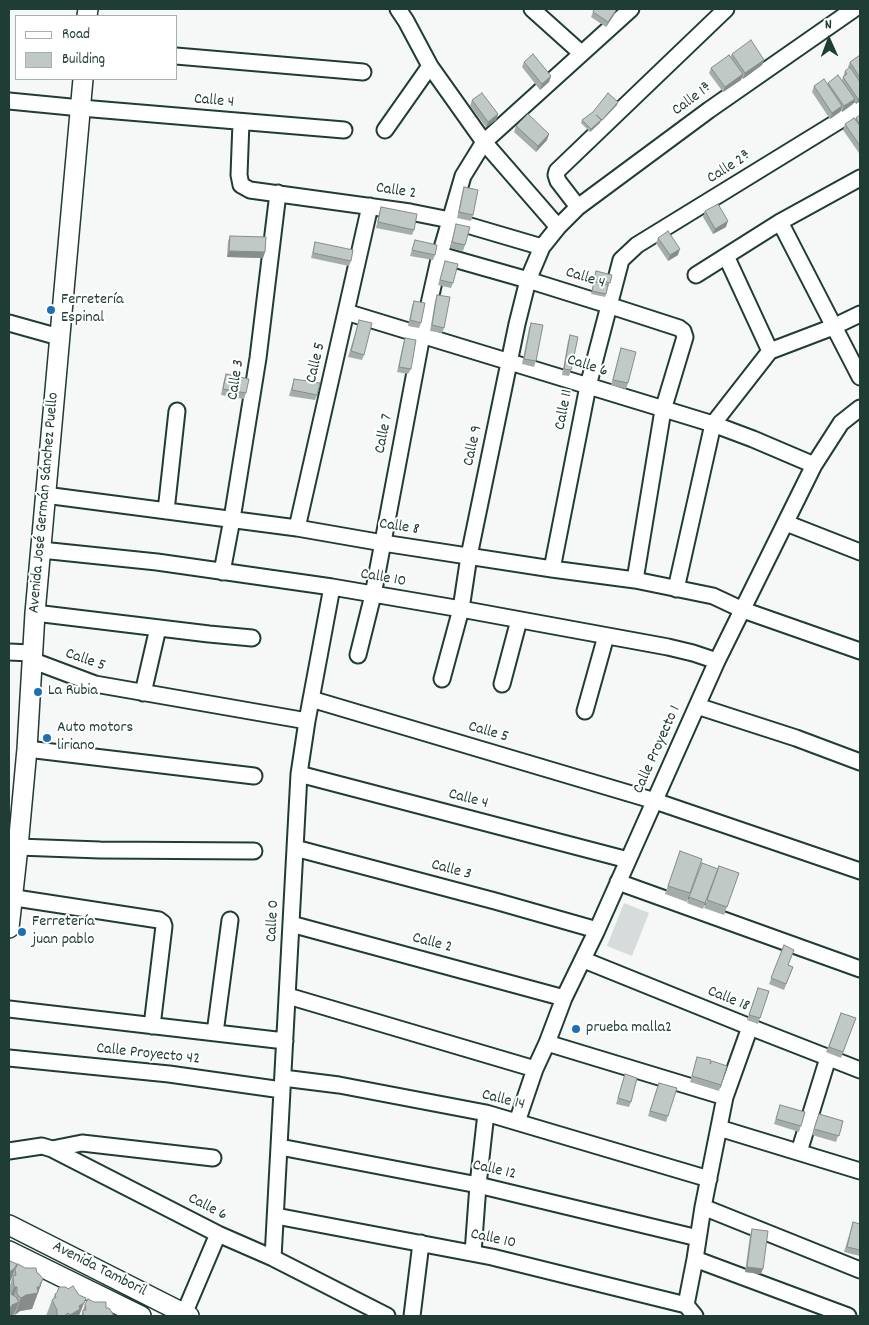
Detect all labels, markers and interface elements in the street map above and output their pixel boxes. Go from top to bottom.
legend [15,15,178,80]
north arrow [804,15,854,65]
text: N [825,15,832,35]
text: Road [62,24,90,46]
text: Building [62,49,105,71]
street label: Calle 1ª [669,79,717,121]
street label: Calle 4 [193,91,235,113]
street label: Calle 2ª [704,147,756,189]
street label: Calle 2 [374,179,418,205]
street label: Calle 4 [563,264,607,294]
place label: Ferretería Espinal [61,291,123,329]
marker: Ferretería Espinal [45,304,57,316]
street label: Calle 5 [303,341,331,385]
street label: Calle 6 [564,351,610,383]
street label: Calle 3 [224,358,250,402]
street label: Calle 11 [552,388,578,432]
street label: Avenida José Germán Sánchez Puello [26,392,64,614]
street label: Calle 7 [372,413,398,455]
street label: Calle 9 [460,424,488,468]
street label: Calle 8 [378,515,420,541]
street label: Calle 10 [359,566,407,592]
street label: Calle 5 [62,645,108,677]
place label: La Rubia [48,682,98,702]
marker: La Rubia [32,686,44,698]
street label: Calle Proyecto 1 [630,703,686,797]
street label: Calle 5 [466,718,510,748]
place label: Auto motors liriano [57,719,133,757]
marker: Auto motors liriano [41,732,53,744]
street label: Calle 4 [446,786,490,814]
street label: Calle 3 [429,856,473,886]
street label: Calle 0 [263,899,285,943]
place label: Ferretería juan pablo [32,913,94,951]
marker: Ferretería juan pablo [16,926,28,938]
street label: Calle 2 [410,929,454,959]
street label: Calle 18 [704,983,752,1017]
place label: prueba malla2 [586,1019,672,1039]
marker: prueba malla2 [570,1023,582,1035]
street label: Calle Proyecto 42 [95,1040,201,1070]
street label: Calle 14 [479,1086,527,1116]
street label: Calle 12 [470,1157,518,1185]
street label: Calle 6 [184,1190,230,1226]
street label: Calle 10 [469,1226,517,1254]
street label: Avenida Tamboril [49,1238,149,1302]

